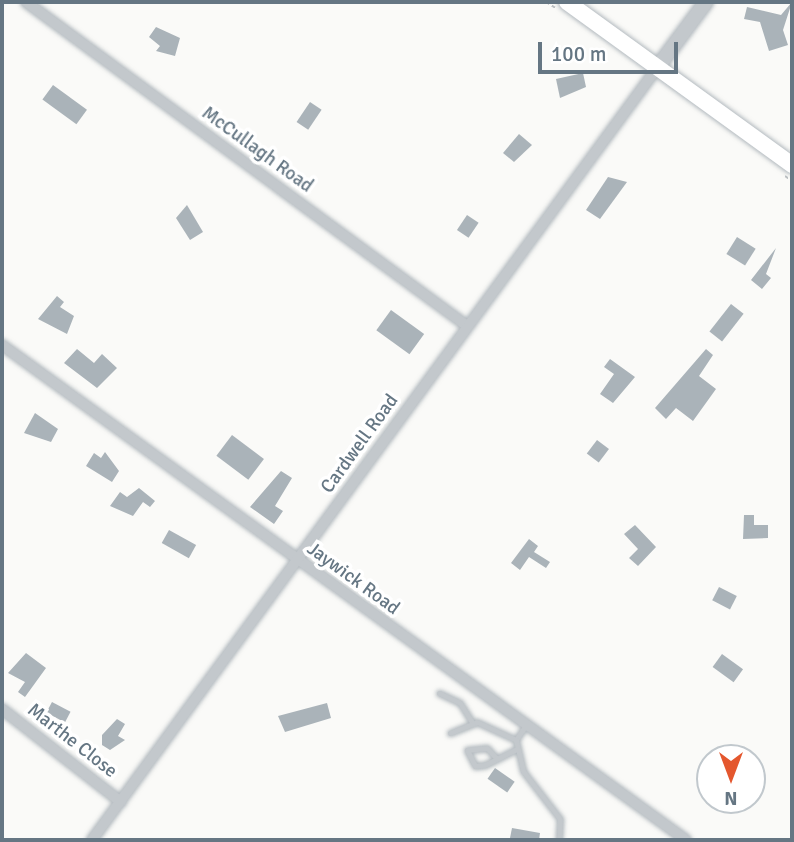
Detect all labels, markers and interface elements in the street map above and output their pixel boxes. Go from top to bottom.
scale bar [542,28,682,72]
text: 100 m [551,41,606,67]
street label: McCullagh Road [197,102,317,198]
street label: Cardwell Road [316,390,404,498]
street label: Jaywick Road [302,538,404,620]
street label: Marthe Close [23,699,121,783]
north arrow [696,744,766,814]
text: N [724,786,738,810]

